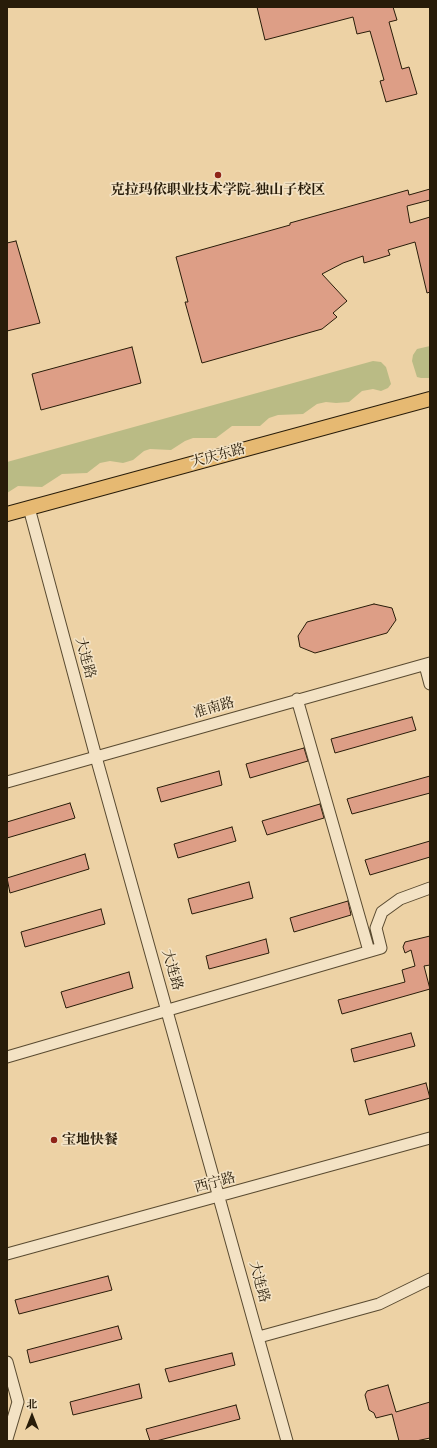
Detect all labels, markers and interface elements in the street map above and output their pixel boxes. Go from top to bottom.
marker: 克拉玛依职业技术学院-独山子校区 [213,170,223,180]
place label: 克拉玛依职业技术学院-独山子校区 [111,182,325,198]
street label: 大庆东路 [189,441,247,471]
street label: 大连路 [71,636,99,680]
street label: 准南路 [191,694,237,722]
street label: 大连路 [158,947,186,993]
place label: 宝地快餐 [62,1132,118,1148]
marker: 宝地快餐 [49,1135,59,1145]
street label: 西宁路 [193,1169,237,1197]
street label: 大连路 [245,1260,273,1304]
north arrow [12,1396,52,1436]
text: 北 [27,1397,38,1411]

